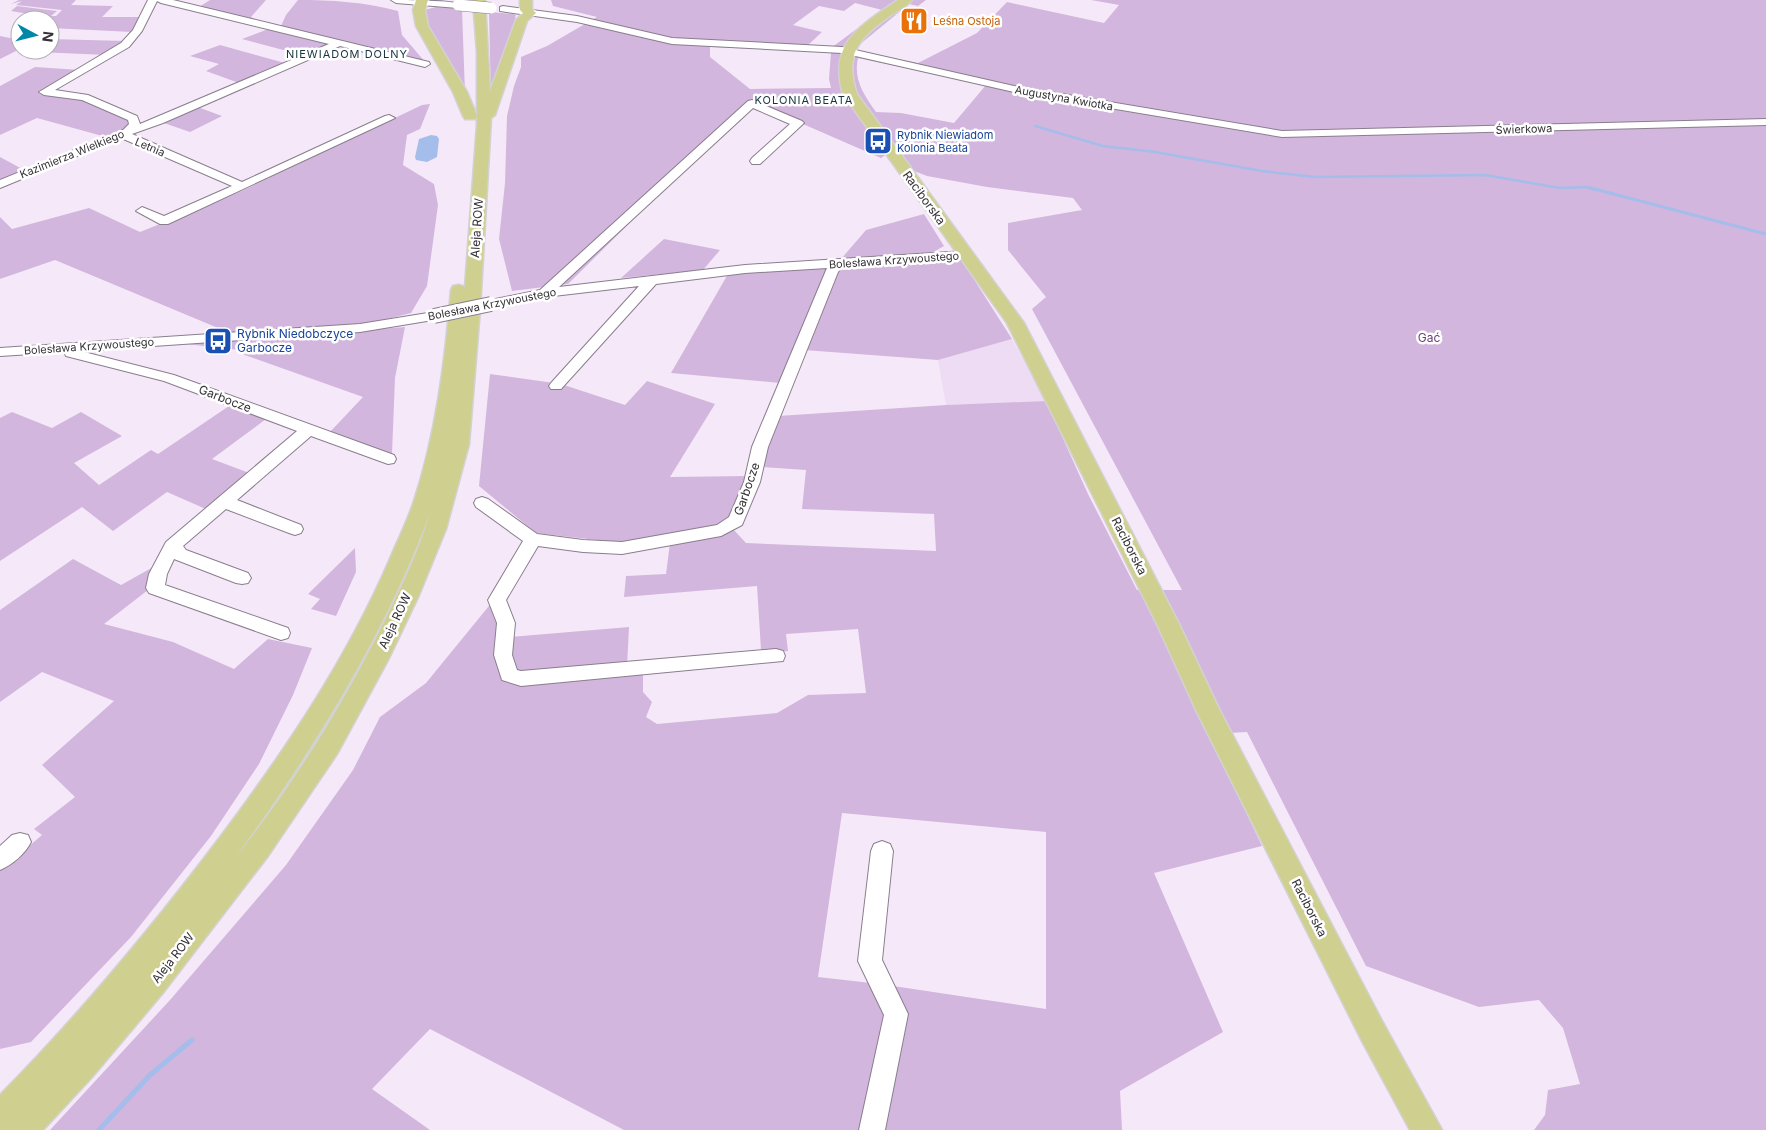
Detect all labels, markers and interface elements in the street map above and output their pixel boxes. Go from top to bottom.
restaurant icon: Leśna Ostoja [899,6,929,36]
north arrow [10,10,60,60]
place label: Leśna Ostoja [933,14,1000,28]
text: N [39,30,57,43]
district label: NIEWIADOM DOLNY [286,47,408,61]
street label: Augustyna Kwiotka [1014,82,1114,114]
district label: KOLONIA BEATA [755,93,853,107]
street label: Świerkowa [1495,121,1553,137]
street label: Kazimierza Wielkiego [18,126,127,181]
bus stop icon: Rybnik Niewiadom Kolonia Beata [863,126,893,156]
place label: Rybnik Niewiadom Kolonia Beata [897,128,993,155]
street label: Letnia [133,134,167,160]
street label: Raciborska [900,168,949,228]
street label: Aleja ROW [467,197,486,258]
street label: Bolesława Krzywoustego [828,248,960,272]
street label: Bolesława Krzywoustego [427,285,558,323]
bus stop icon: Rybnik Niedobczyce Garbocze [203,326,233,356]
place label: Rybnik Niedobczyce Garbocze [237,326,353,355]
park label: Gać [1418,330,1440,345]
street label: Bolesława Krzywoustego [23,334,155,358]
street label: Garbocze [197,382,254,415]
street label: Garbocze [730,460,763,517]
street label: Raciborska [1108,514,1150,577]
street label: Aleja ROW [375,590,414,651]
street label: Raciborska [1288,876,1330,939]
street label: Aleja ROW [148,929,197,986]

